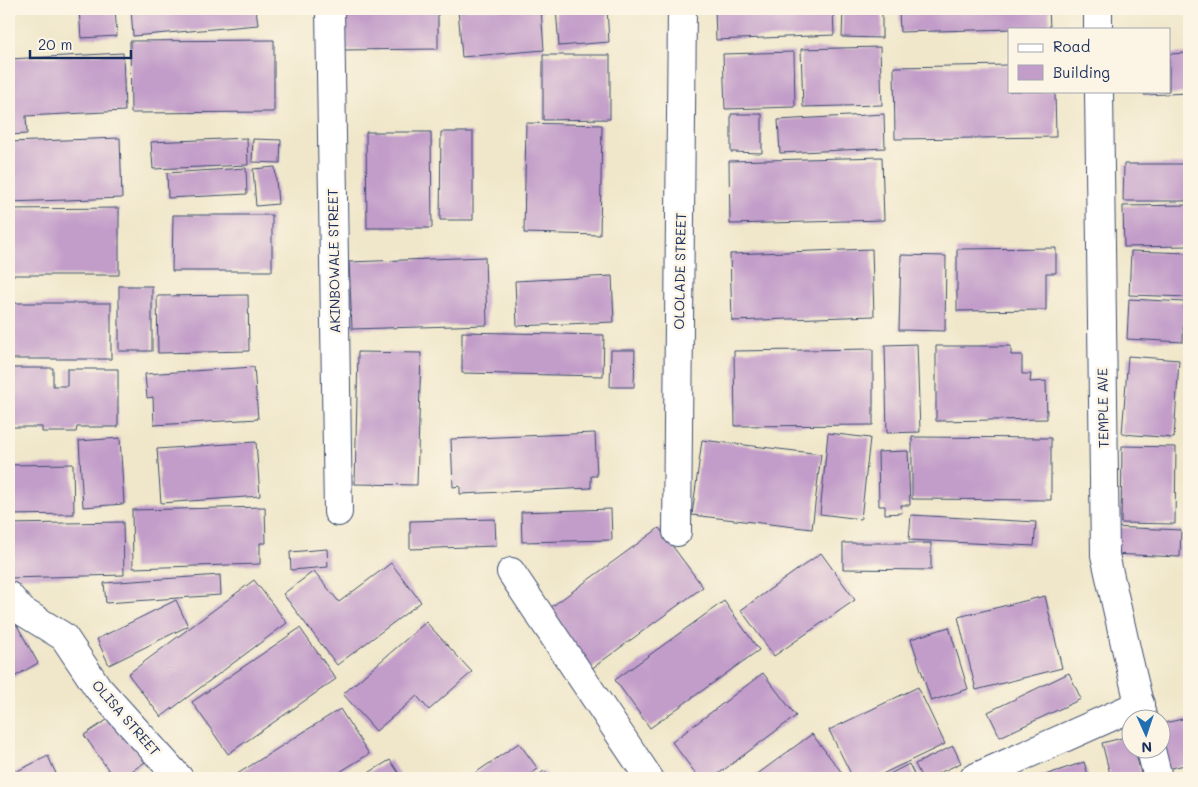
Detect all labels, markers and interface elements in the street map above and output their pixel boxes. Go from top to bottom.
scale bar [30,28,131,60]
legend [1008,28,1170,92]
text: 20 m [38,34,72,54]
text: Road [1053,36,1090,56]
text: Building [1053,62,1110,82]
street label: AKINBOWALE STREET [323,188,344,334]
street label: OLOLADE STREET [669,212,690,330]
street label: TEMPLE AVE [1092,368,1113,448]
street label: OLISA STREET [88,676,165,760]
north arrow [1120,710,1170,760]
text: N [1141,738,1153,757]

